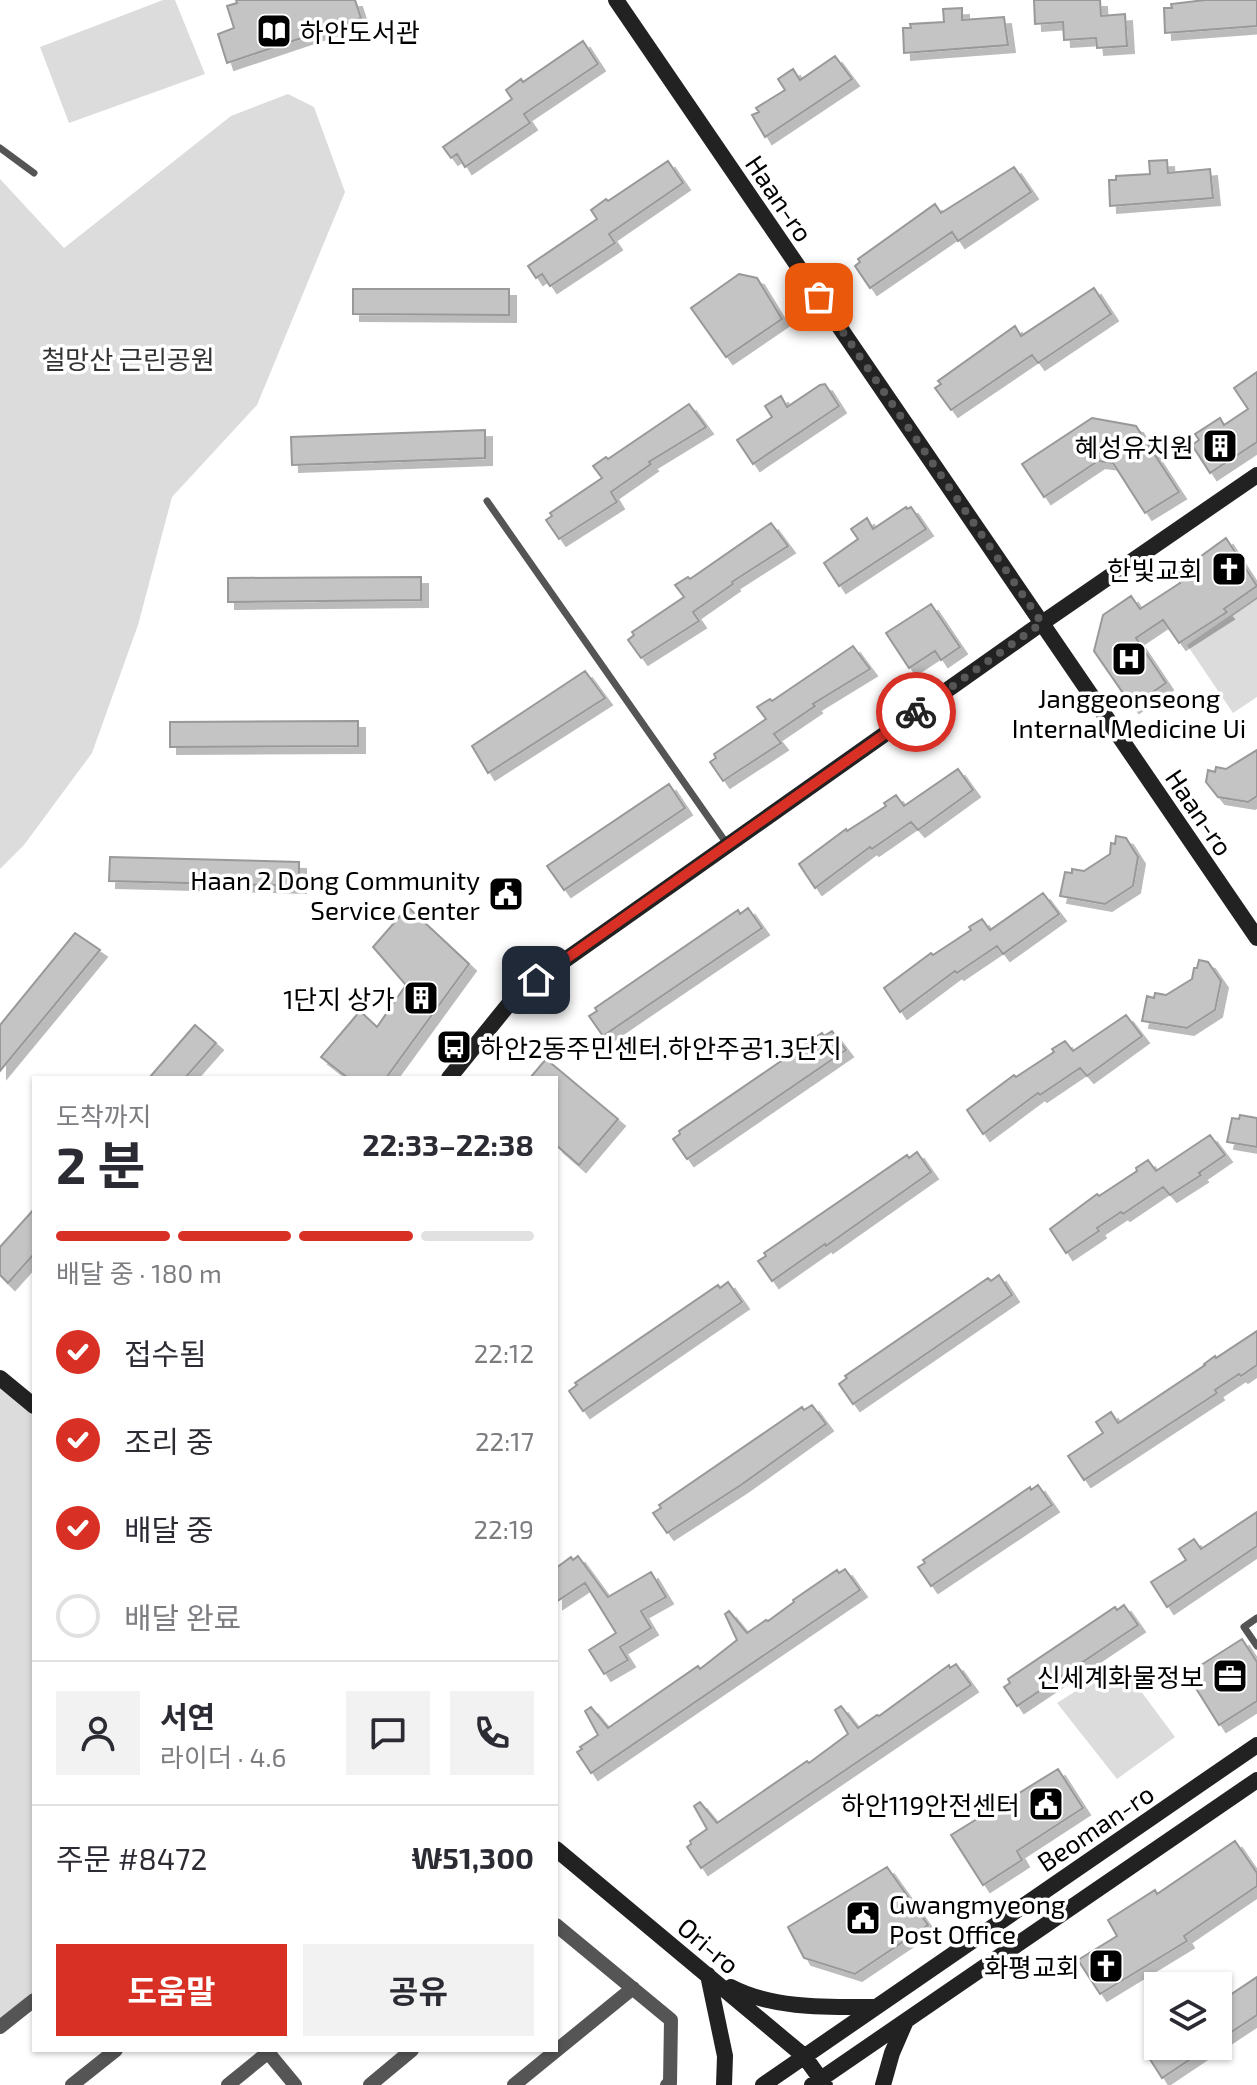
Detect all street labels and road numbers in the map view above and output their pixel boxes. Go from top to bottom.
street label: Haan-ro [740,149,820,247]
street label: Haan-ro [1160,763,1240,861]
street label: Beoman-ro [1031,1777,1159,1877]
street label: Ori-ro [672,1910,746,1980]

